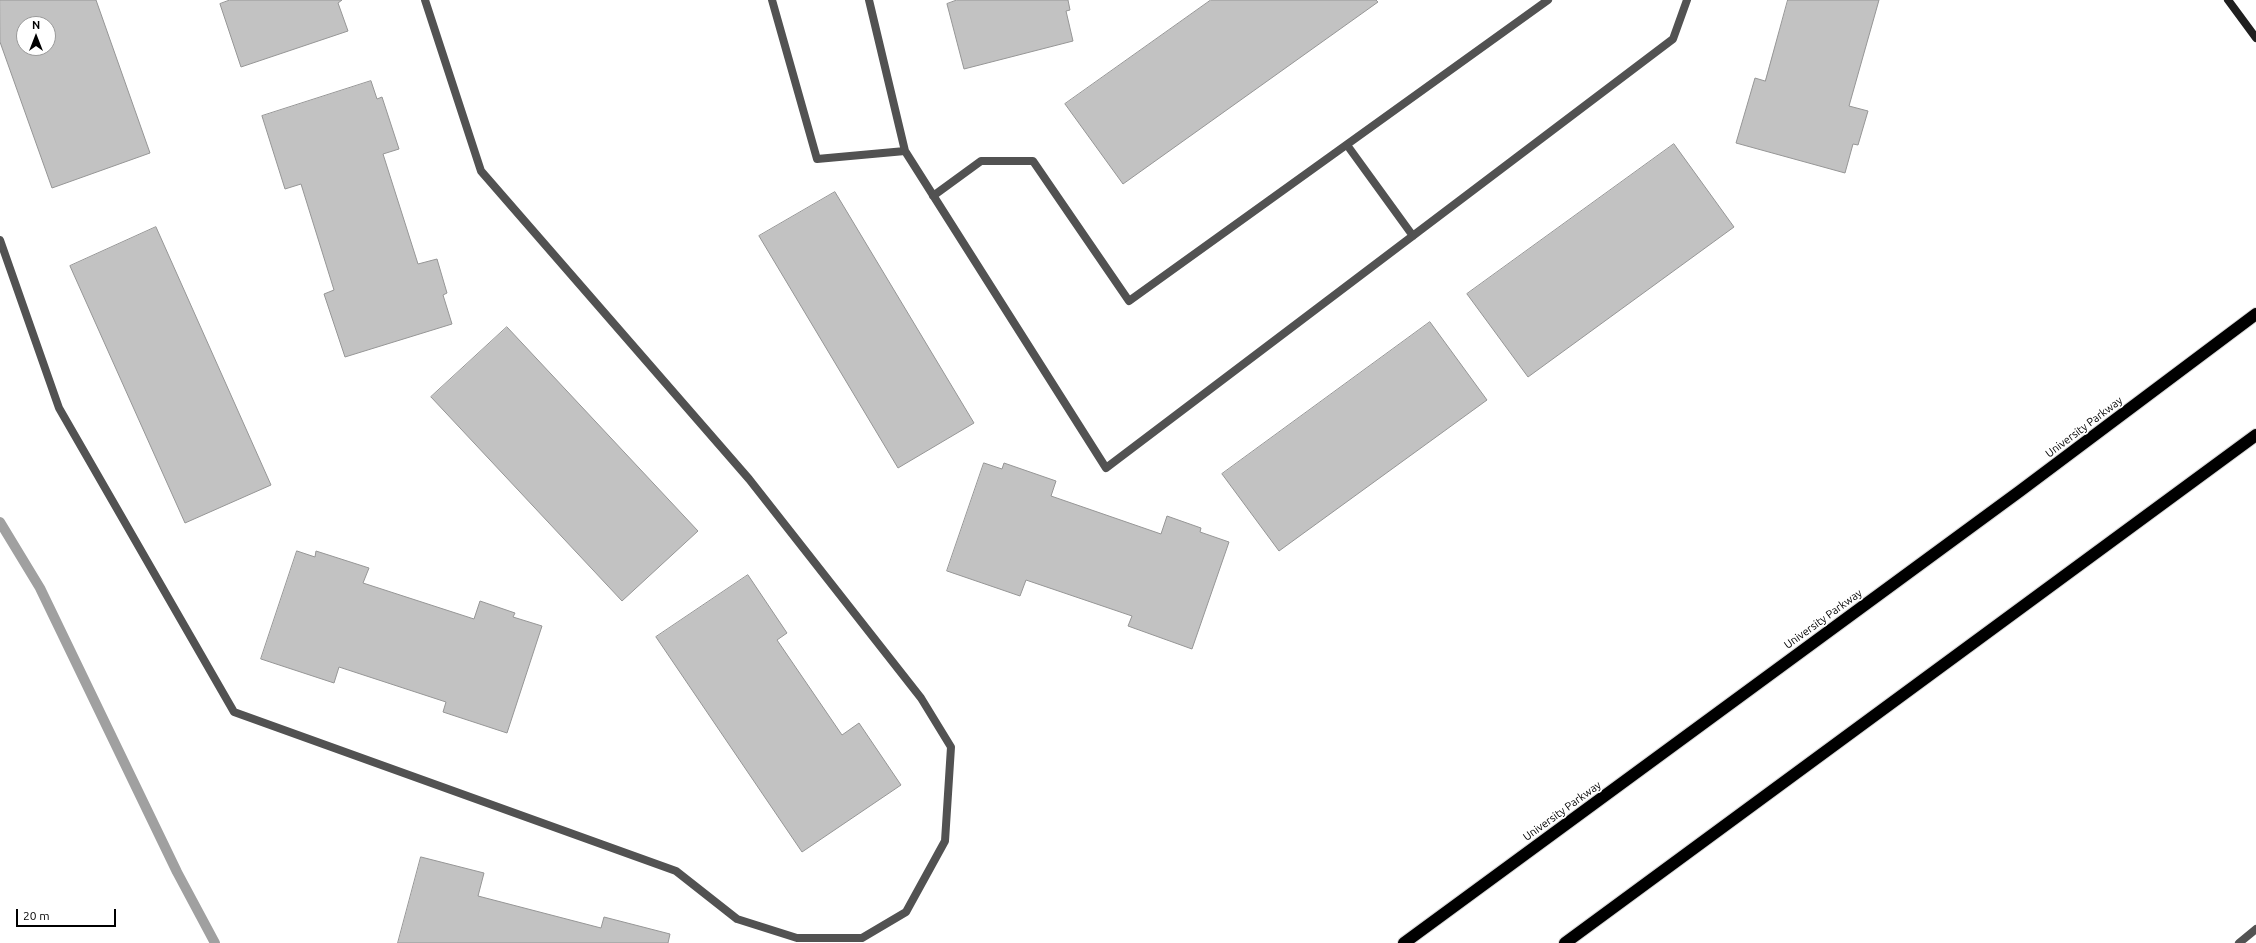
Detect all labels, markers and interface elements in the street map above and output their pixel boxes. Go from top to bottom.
north arrow [16,16,56,56]
text: N [32,19,40,31]
street label: University Parkway [2043,394,2125,460]
street label: University Parkway [1782,586,1864,652]
street label: University Parkway [1521,778,1603,844]
scale bar [18,901,118,927]
text: 20 m [23,909,50,922]

